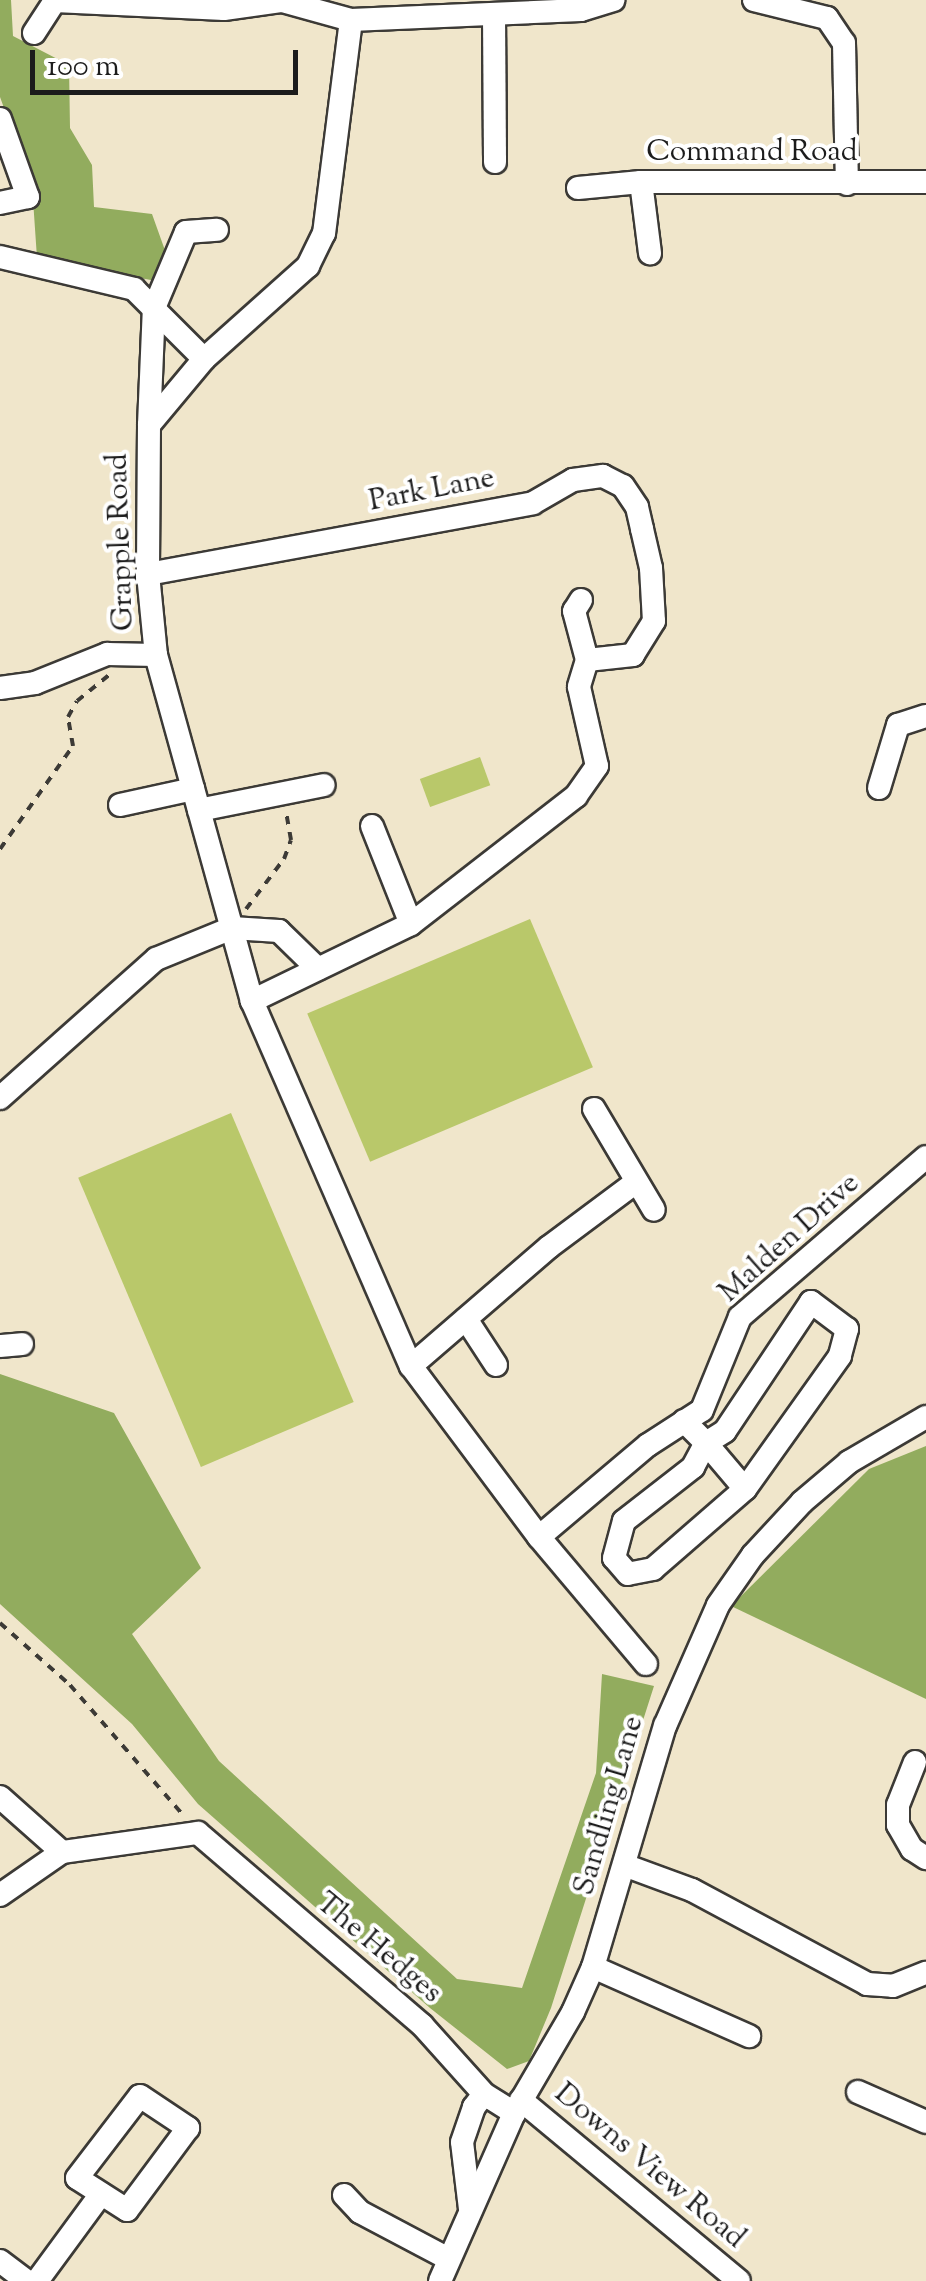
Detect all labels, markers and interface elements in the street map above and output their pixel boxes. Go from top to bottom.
scale bar [35,30,302,92]
text: 100 m [47,46,120,89]
street label: Command Road [646,135,858,171]
street label: Grapple Road [101,452,143,632]
street label: Park Lane [366,461,498,521]
street label: Malden Drive [712,1167,868,1311]
street label: Sandling Lane [567,1712,653,1900]
street label: The Hedges [308,1886,448,2012]
street label: Downs View Road [546,2077,752,2257]

